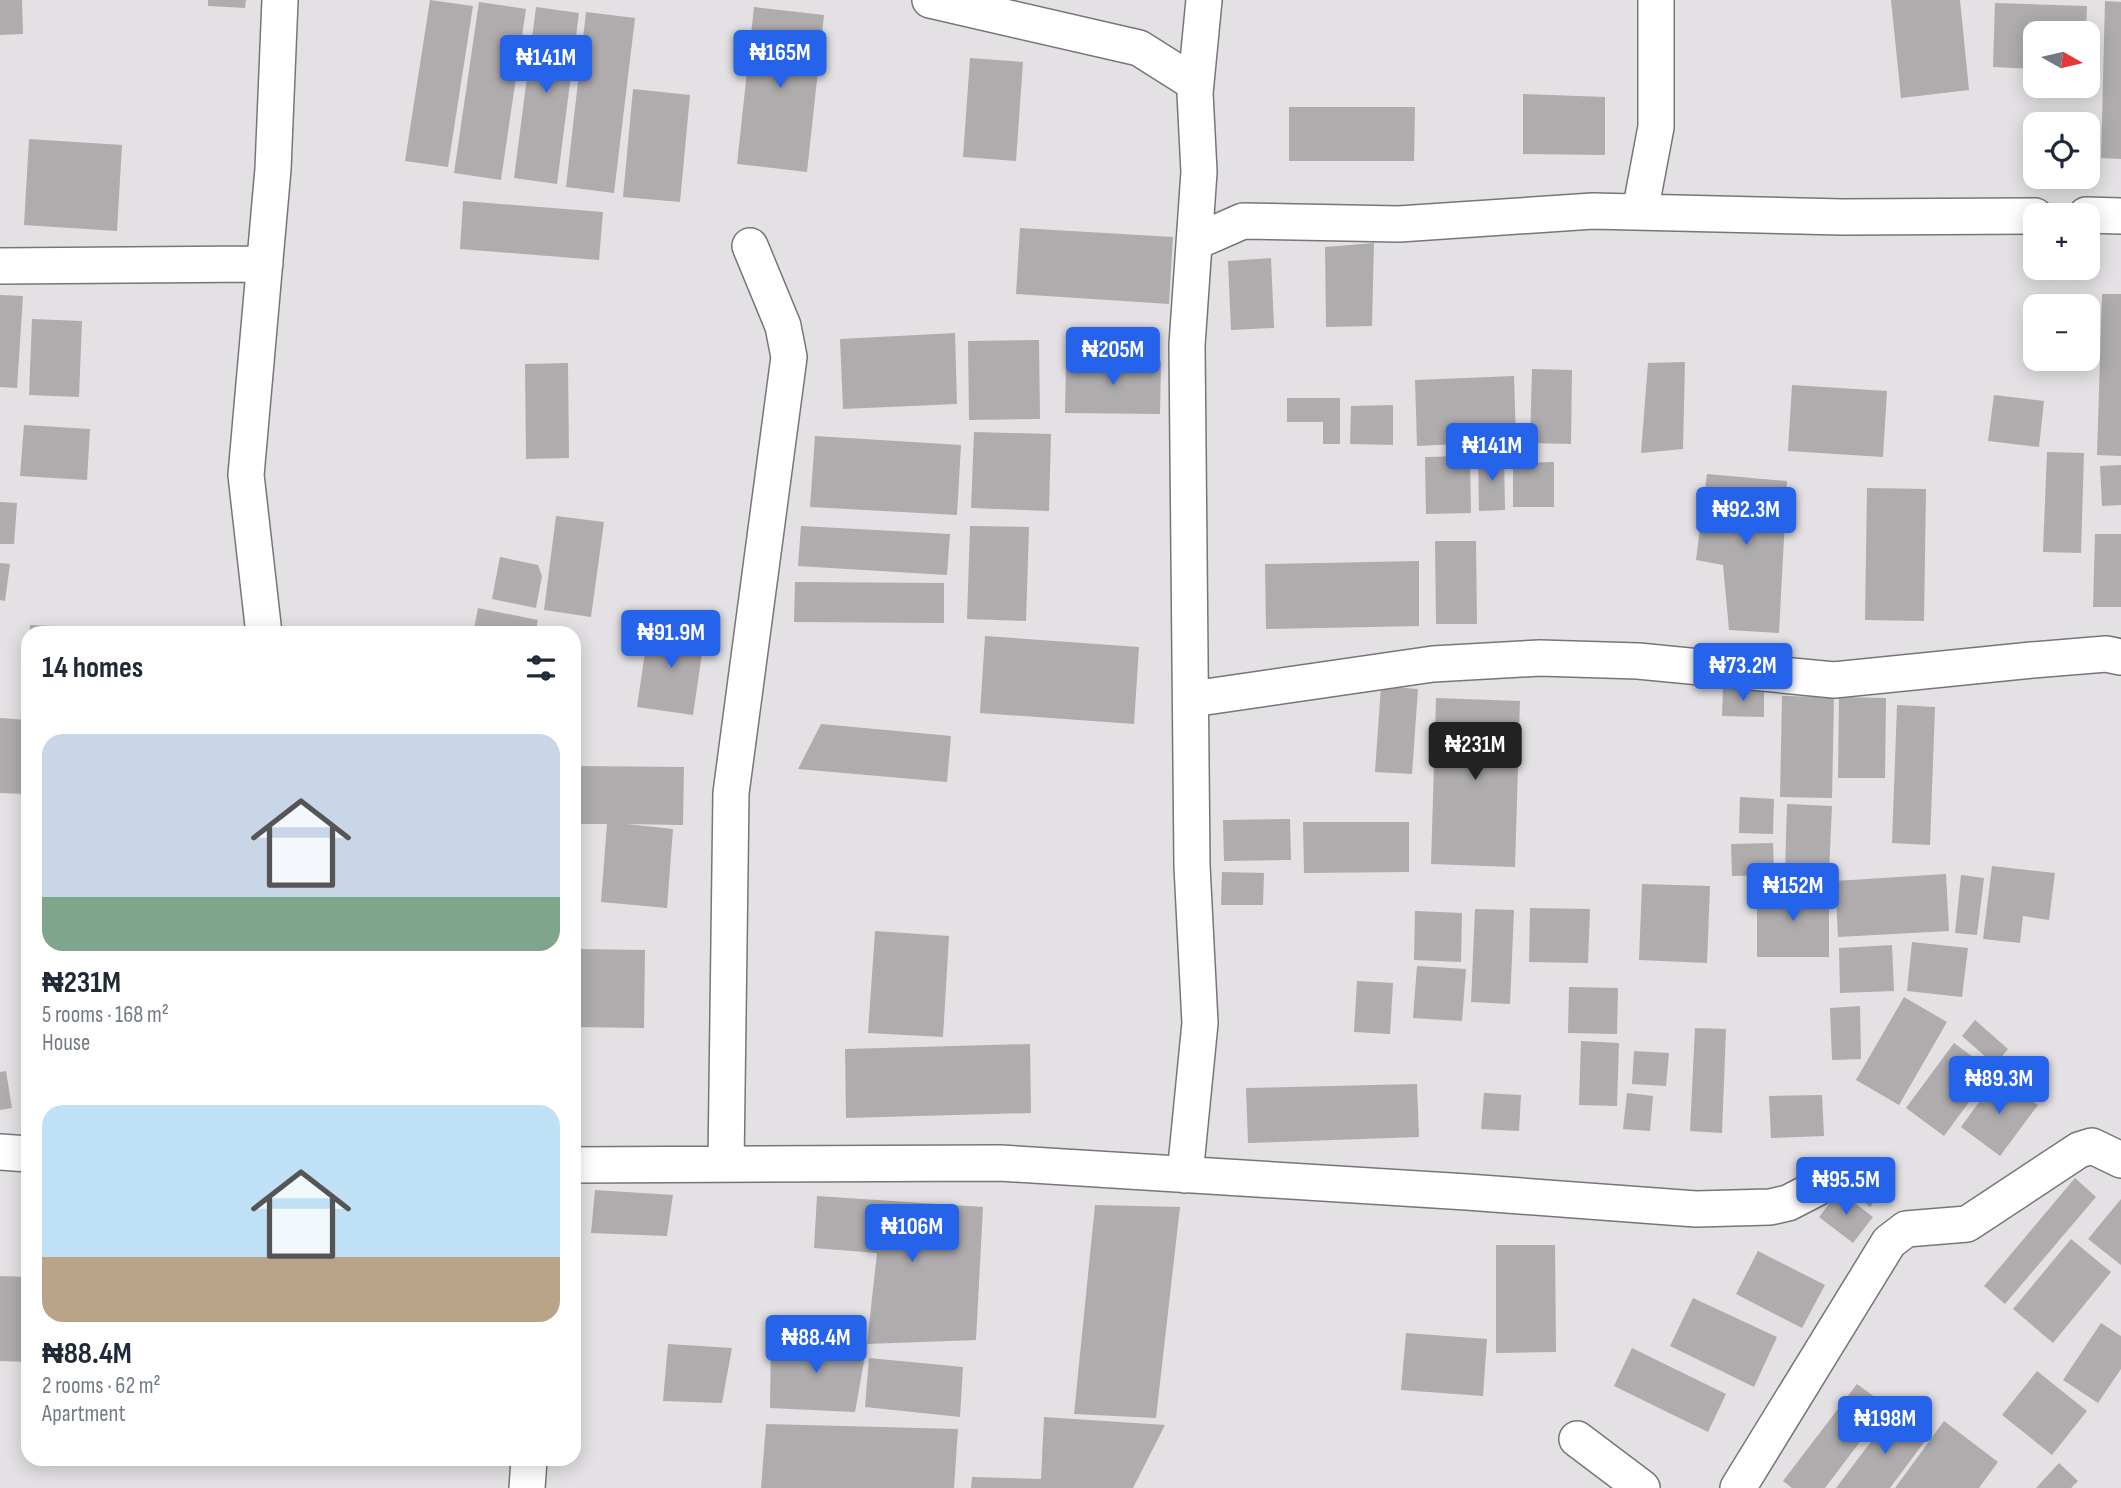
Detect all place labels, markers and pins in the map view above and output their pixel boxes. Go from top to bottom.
pin: ₦165M [731,31,829,90]
pin: ₦141M [497,36,595,95]
pin: ₦205M [1064,328,1162,387]
pin: ₦141M [1443,424,1541,483]
pin: ₦92.3M [1689,488,1803,547]
pin: ₦91.9M [614,610,728,670]
pin: ₦73.2M [1686,644,1800,703]
pin: ₦231M [1426,722,1524,782]
pin: ₦152M [1744,864,1842,923]
pin: ₦89.3M [1942,1056,2056,1116]
pin: ₦95.5M [1789,1158,1903,1217]
pin: ₦106M [863,1204,961,1264]
pin: ₦88.4M [759,1316,873,1375]
pin: ₦198M [1836,1396,1934,1456]

